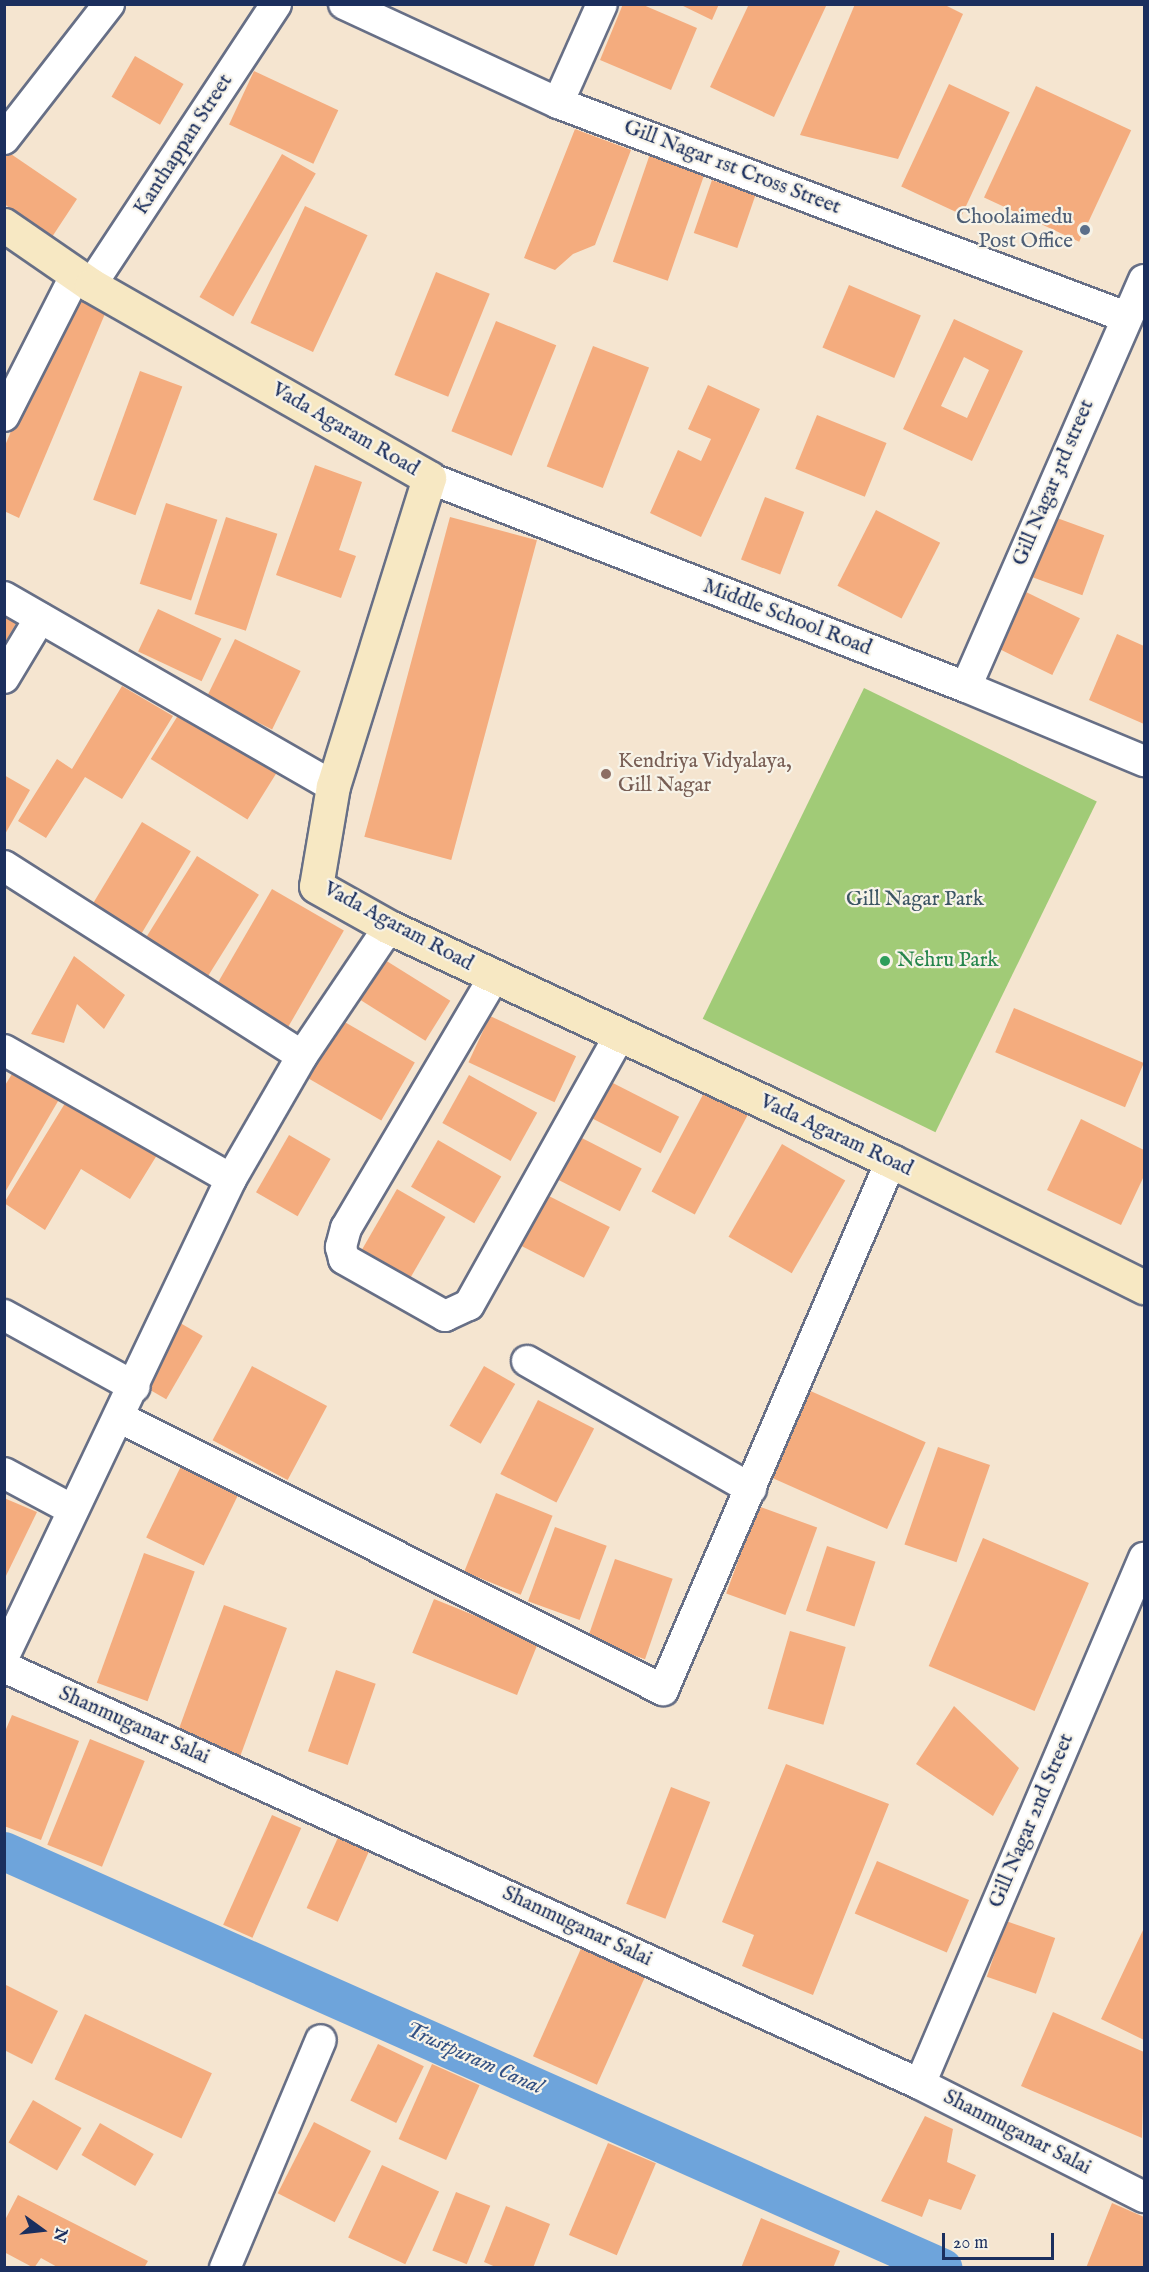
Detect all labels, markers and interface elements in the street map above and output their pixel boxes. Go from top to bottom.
street label: Kanthappan Street [129,70,239,220]
street label: Gill Nagar 1st Cross Street [620,115,844,221]
place label: Choolaimedu Post Office [956,205,1073,255]
marker: Choolaimedu Post Office [1078,223,1092,237]
street label: Vada Agaram Road [267,378,423,482]
street label: Gill Nagar 3rd street [1008,396,1100,570]
street label: Middle School Road [699,574,875,662]
place label: Kendriya Vidyalaya, Gill Nagar [618,749,792,799]
marker: Kendriya Vidyalaya, Gill Nagar [599,767,613,781]
street label: Vada Agaram Road [319,877,477,977]
park label: Gill Nagar Park [846,887,984,913]
place label: Nehru Park [897,948,999,974]
marker: Nehru Park [878,954,892,968]
street label: Vada Agaram Road [755,1089,917,1183]
street label: Shanmuganar Salai [55,1681,213,1771]
street label: Gill Nagar 2nd Street [984,1730,1080,1912]
street label: Shanmuganar Salai [498,1881,656,1973]
water label: Trustpuram Canal [401,2017,547,2101]
street label: Shanmuganar Salai [939,2085,1095,2181]
north arrow [12,2200,72,2260]
scale bar [945,2221,1058,2259]
text: N [48,2225,71,2244]
text: 20 m [953,2232,988,2255]

